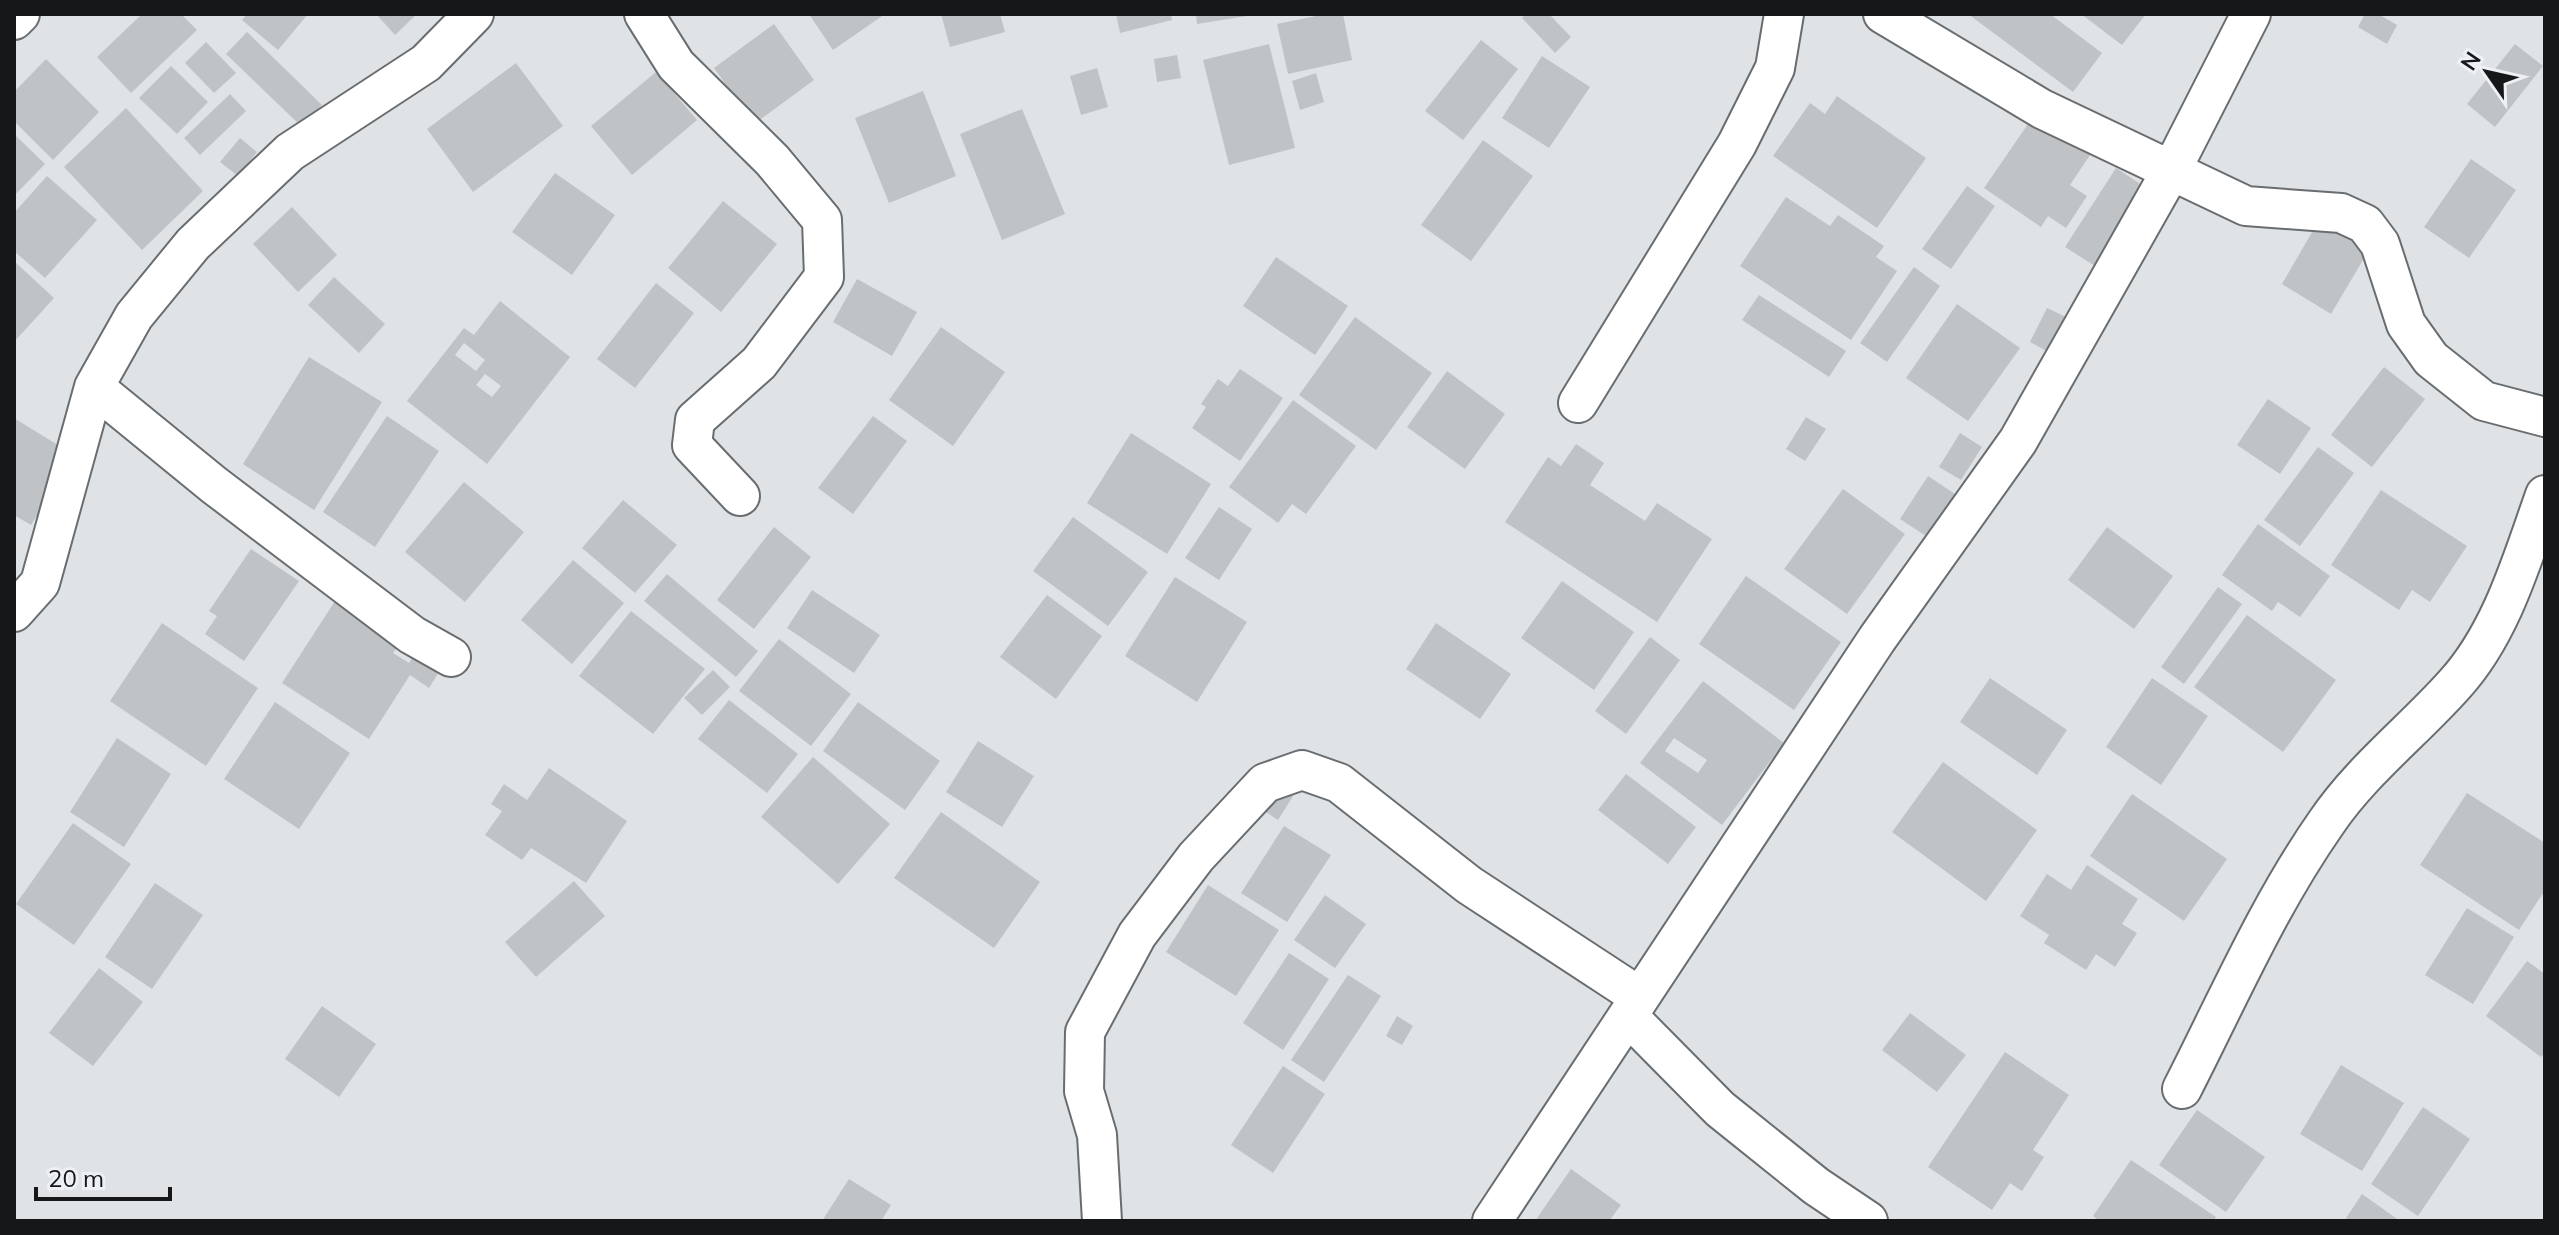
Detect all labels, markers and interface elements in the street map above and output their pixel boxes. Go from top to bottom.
north arrow [2447,32,2527,112]
text: N [2454,46,2487,76]
scale bar [36,1151,170,1201]
text: 20 m [48,1163,104,1193]

